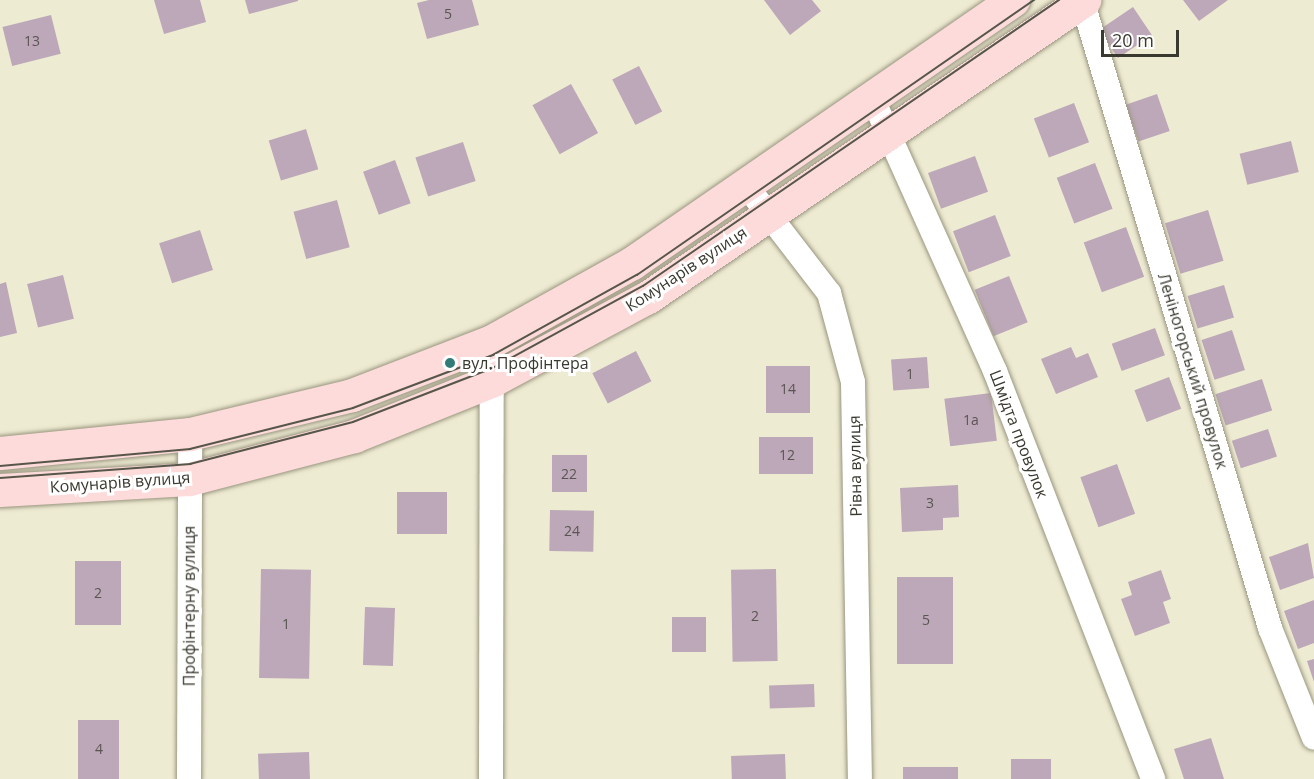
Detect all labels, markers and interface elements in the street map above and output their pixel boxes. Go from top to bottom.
house number: 5 [444,6,452,22]
scale bar [1104,18,1182,56]
text: 20 m [1112,28,1154,52]
house number: 13 [24,33,40,49]
street label: Комунарів вулиця [622,223,750,315]
street label: Леніногорський провулок [1154,271,1232,471]
place label: вул. Профінтера [462,353,589,373]
marker: вул. Профінтера [443,356,457,370]
house number: 1 [906,366,914,382]
street label: Шмідта провулок [986,367,1052,501]
house number: 14 [780,381,796,397]
house number: 1а [963,412,979,428]
street label: Рівна вулиця [845,415,865,517]
house number: 12 [779,447,795,463]
house number: 22 [561,466,577,482]
street label: Комунарів вулиця [49,468,191,496]
house number: 3 [926,495,934,511]
house number: 24 [564,523,580,539]
street label: Профінтерну вулиця [179,526,199,686]
house number: 2 [94,585,102,601]
house number: 2 [751,608,759,624]
house number: 5 [922,612,930,628]
house number: 1 [282,616,290,632]
house number: 4 [95,741,103,757]

